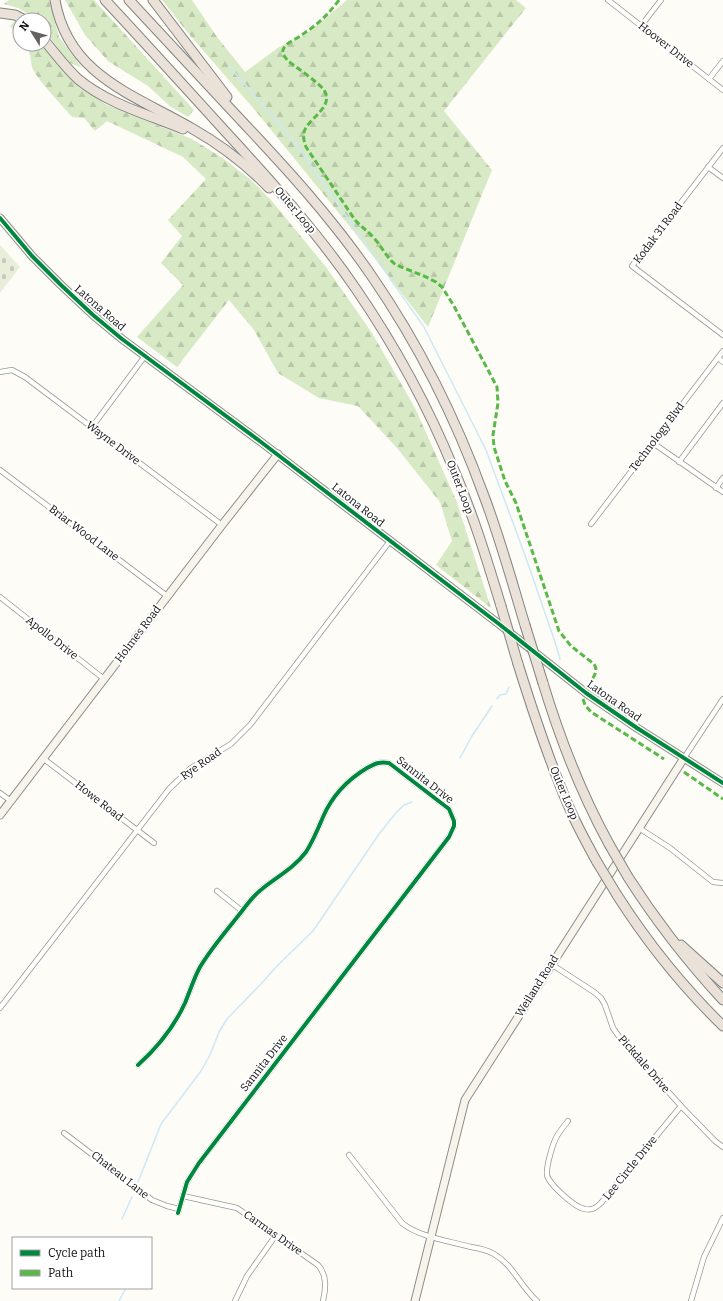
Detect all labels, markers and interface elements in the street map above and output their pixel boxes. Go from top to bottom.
north arrow [12,12,52,52]
text: N [17,19,32,34]
street label: Hoover Drive [636,19,696,71]
street label: Outer Loop [272,184,319,236]
street label: Kodak 31 Road [631,199,686,266]
street label: Latona Road [72,282,128,334]
street label: Technology Blvd [627,400,687,474]
street label: Wayne Drive [84,419,142,467]
street label: Outer Loop [444,458,476,516]
street label: Latona Road [329,480,387,530]
street label: Briar Wood Lane [46,502,122,564]
street label: Holmes Road [112,603,164,665]
street label: Apollo Drive [23,614,81,662]
street label: Latona Road [584,678,644,725]
street label: Rye Road [178,745,224,783]
street label: Sannita Drive [394,754,456,806]
street label: Outer Loop [547,764,581,822]
street label: Howe Road [72,778,126,824]
street label: Weiland Road [513,952,561,1019]
street label: Sannita Drive [238,1032,290,1094]
street label: Pickdale Drive [616,1033,672,1095]
street label: Lee Circle Drive [600,1133,660,1203]
street label: Chateau Lane [89,1148,151,1202]
street label: Carmas Drive [241,1208,305,1258]
legend [12,1237,152,1289]
text: Cycle path [48,1246,106,1260]
text: Path [48,1266,74,1280]

